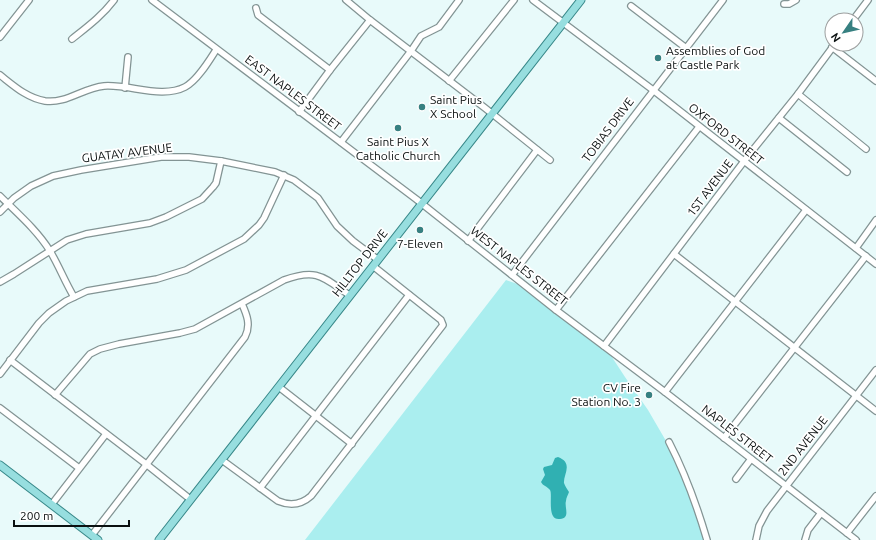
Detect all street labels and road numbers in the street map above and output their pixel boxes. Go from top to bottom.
street label: EAST NAPLES STREET [243,52,344,133]
street label: TOBIAS DRIVE [579,95,636,164]
street label: OXFORD STREET [686,100,767,167]
street label: GUATAY AVENUE [81,140,173,164]
street label: 1ST AVENUE [684,157,735,219]
street label: WEST NAPLES STREET [468,224,571,308]
street label: HILLTOP DRIVE [329,226,390,299]
street label: NAPLES STREET [699,402,775,465]
street label: 2ND AVENUE [775,413,830,478]

